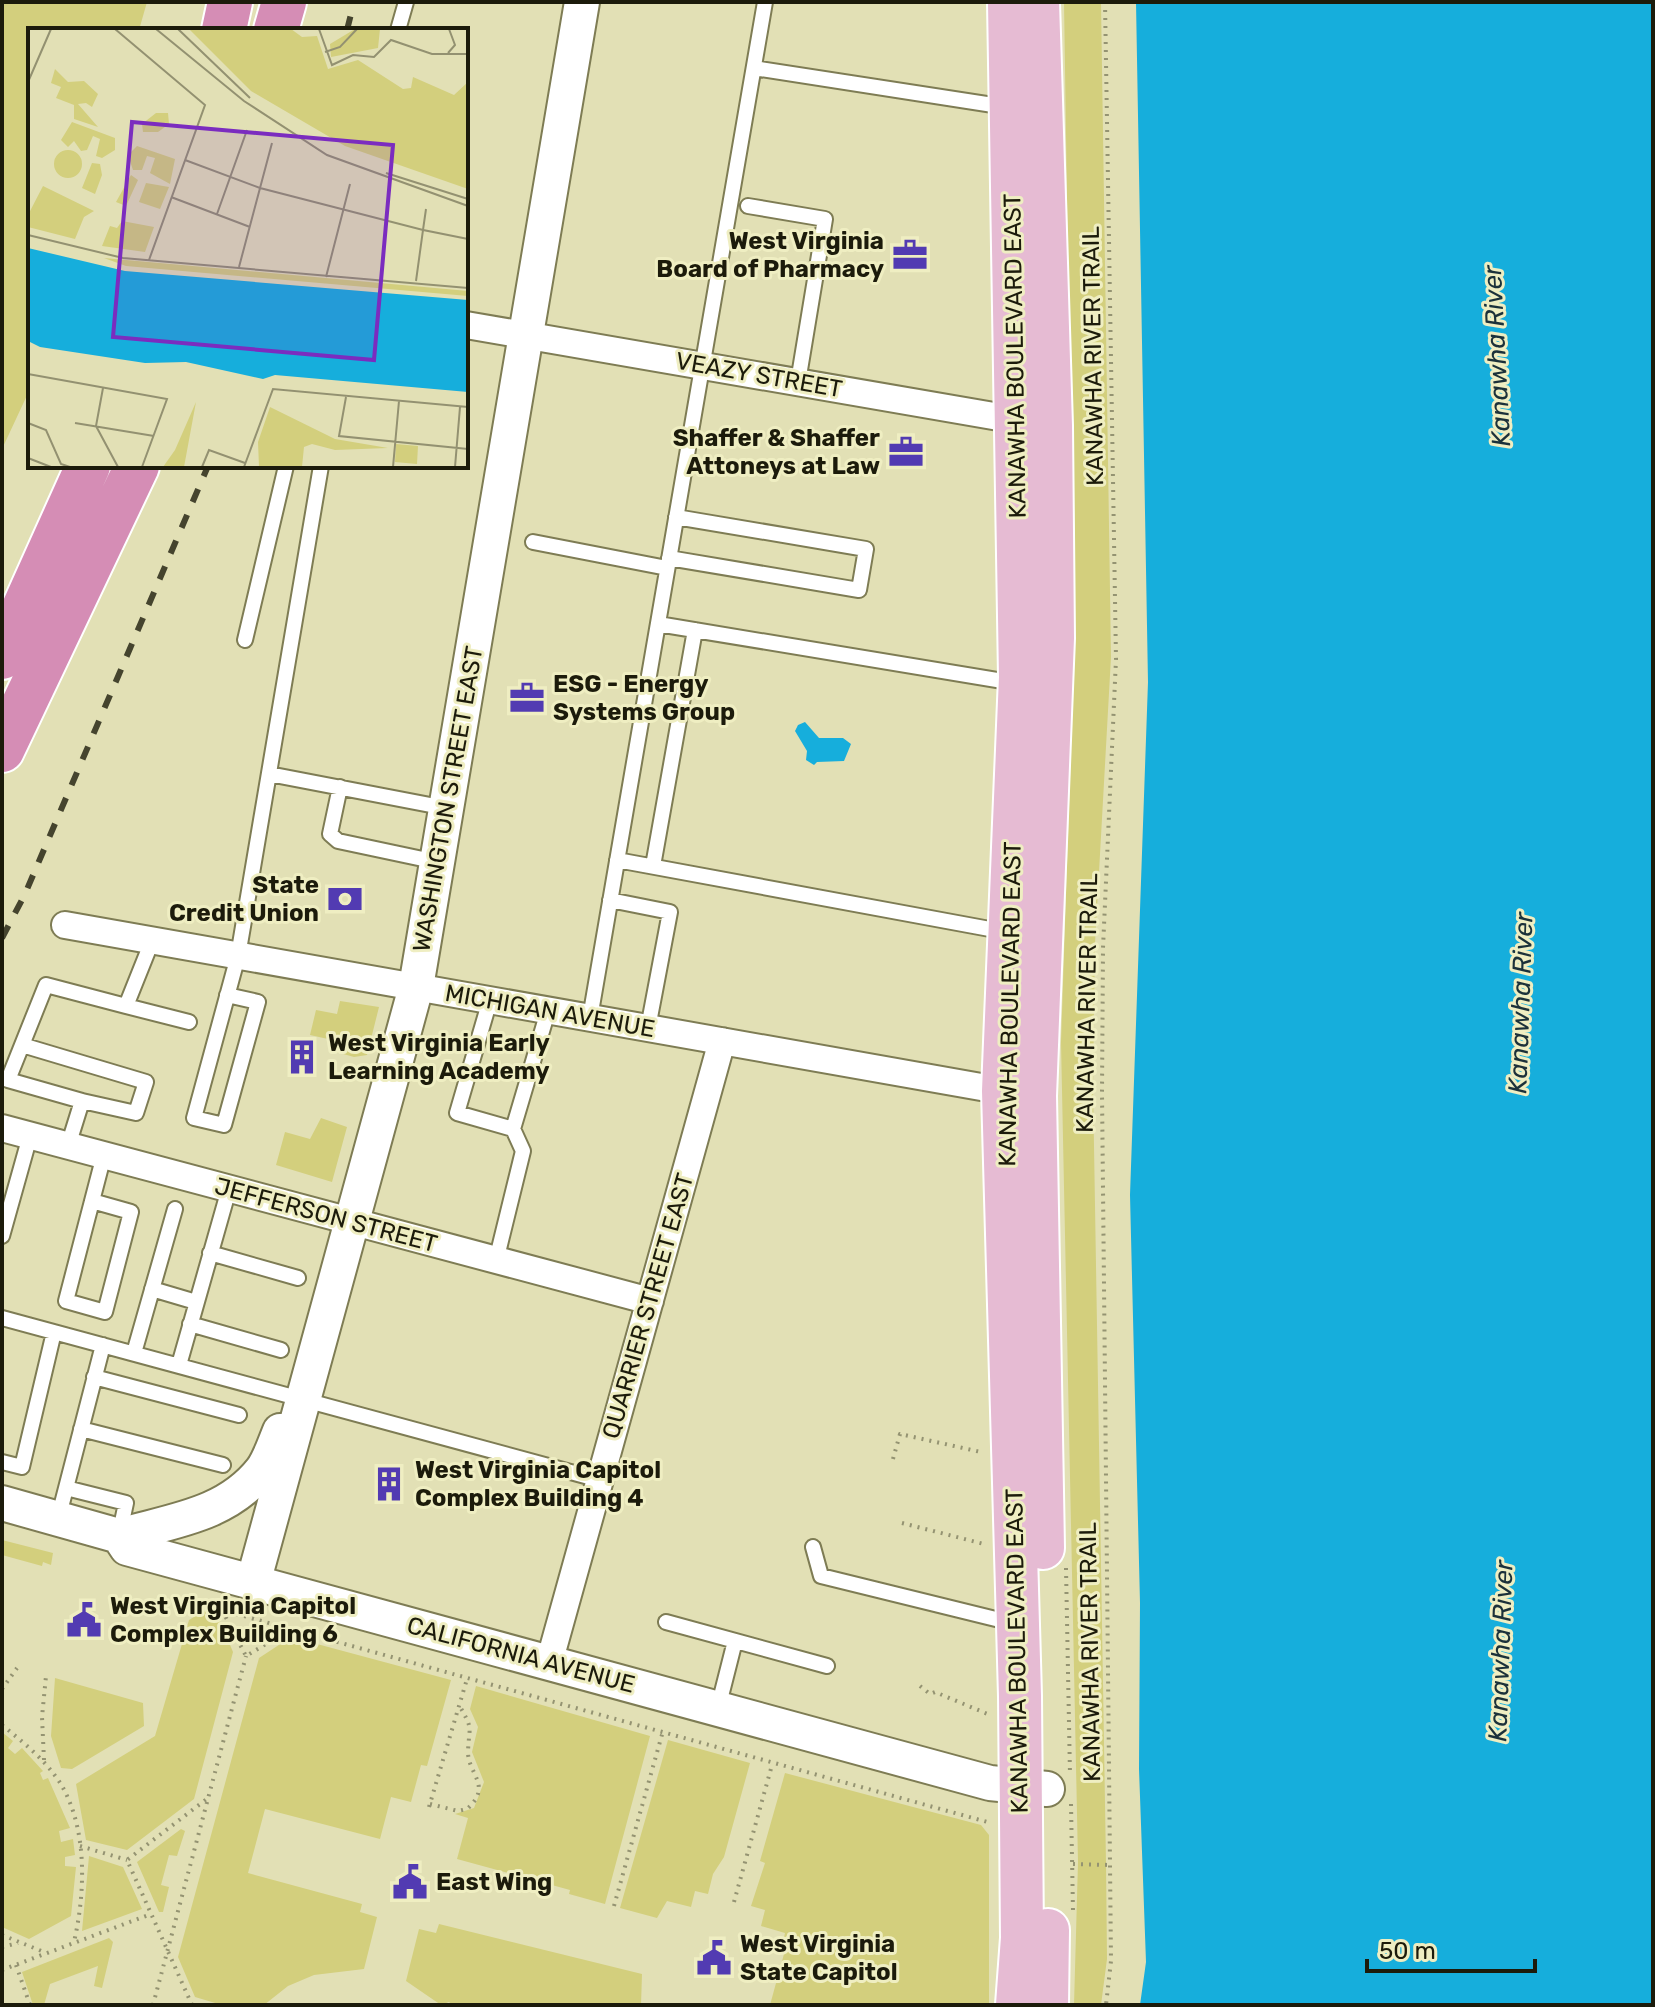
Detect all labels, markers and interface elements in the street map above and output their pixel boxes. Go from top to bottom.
inset map [28,28,468,468]
street label: KANAWHA BOULEVARD EAST [998,193,1032,519]
street label: KANAWHA RIVER TRAIL [1077,225,1109,486]
place label: West Virginia Board of Pharmacy [656,227,884,283]
office icon: West Virginia Board of Pharmacy [891,236,929,274]
water label: Kanawha River [1477,263,1517,448]
street label: VEAZY STREET [673,347,845,403]
place label: Shaffer & Shaffer Attoneys at Law [673,424,880,480]
office icon: Shaffer & Shaffer Attoneys at Law [887,433,925,471]
street label: WASHINGTON STREET EAST [407,644,489,954]
place label: ESG - Energy Systems Group [553,670,735,726]
office icon: ESG - Energy Systems Group [508,679,546,717]
street label: KANAWHA BOULEVARD EAST [993,841,1027,1167]
place label: State Credit Union [169,871,319,927]
street label: KANAWHA RIVER TRAIL [1071,872,1103,1133]
bank icon: State Credit Union [326,880,364,918]
water label: Kanawha River [1502,911,1540,1094]
street label: MICHIGAN AVENUE [443,979,657,1043]
place label: West Virginia Early Learning Academy [328,1029,550,1085]
building icon: West Virginia Early Learning Academy [283,1038,321,1076]
street label: QUARRIER STREET EAST [597,1170,699,1442]
street label: JEFFERSON STREET [212,1172,440,1258]
place label: West Virginia Capitol Complex Building 4 [415,1456,661,1512]
building icon: West Virginia Capitol Complex Building 4 [370,1465,408,1503]
street label: KANAWHA BOULEVARD EAST [1000,1488,1034,1814]
street label: KANAWHA RIVER TRAIL [1074,1521,1106,1782]
water label: Kanawha River [1482,1559,1520,1742]
place label: West Virginia Capitol Complex Building 6 [110,1592,356,1648]
public building icon: West Virginia Capitol Complex Building 6 [65,1601,103,1639]
street label: CALIFORNIA AVENUE [404,1611,638,1699]
public building icon: East Wing [391,1863,429,1901]
place label: East Wing [436,1868,552,1896]
scale bar [1367,1923,1535,1973]
place label: West Virginia State Capitol [740,1930,898,1986]
text: 50 m [1379,1937,1436,1965]
public building icon: West Virginia State Capitol [695,1939,733,1977]

